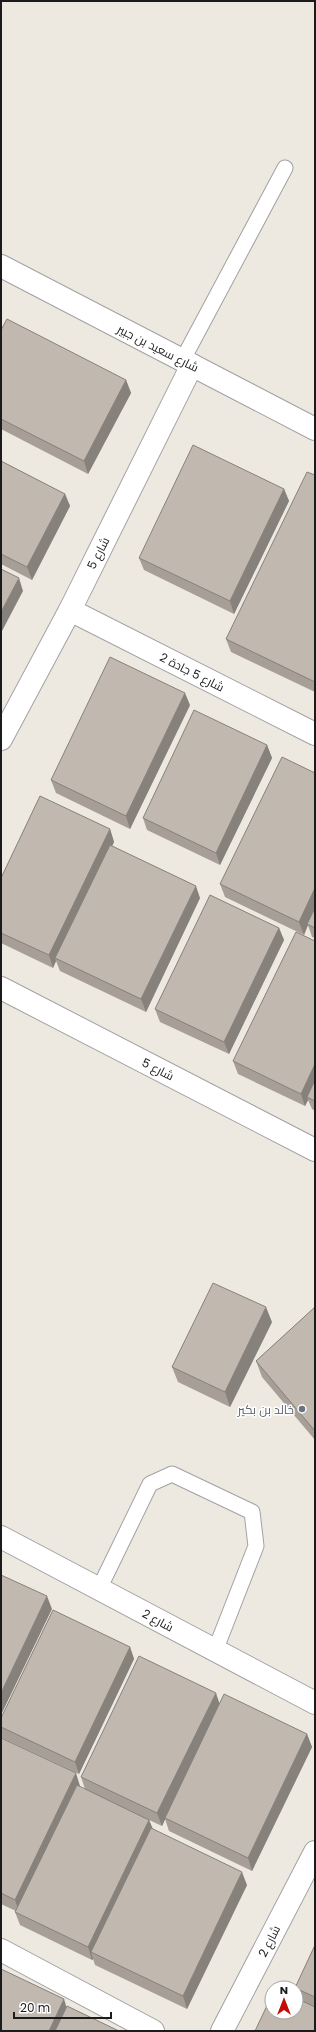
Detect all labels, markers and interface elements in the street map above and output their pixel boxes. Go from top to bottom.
street label: شارع سعيد بن جبير [113,320,202,376]
street label: شارع 5 [83,534,113,572]
street label: شارع 5 جادة 2 [157,648,227,696]
street label: شارع 5 [139,1054,177,1084]
place label: خالد بن بكير [237,1401,294,1418]
marker: خالد بن بكير [297,1404,307,1414]
street label: شارع 2 [139,1605,177,1635]
street label: شارع 2 [254,1922,284,1960]
north arrow [264,1980,304,2020]
text: N [280,1982,288,1998]
scale bar [14,1994,111,2020]
text: 20 m [20,1999,50,2016]

